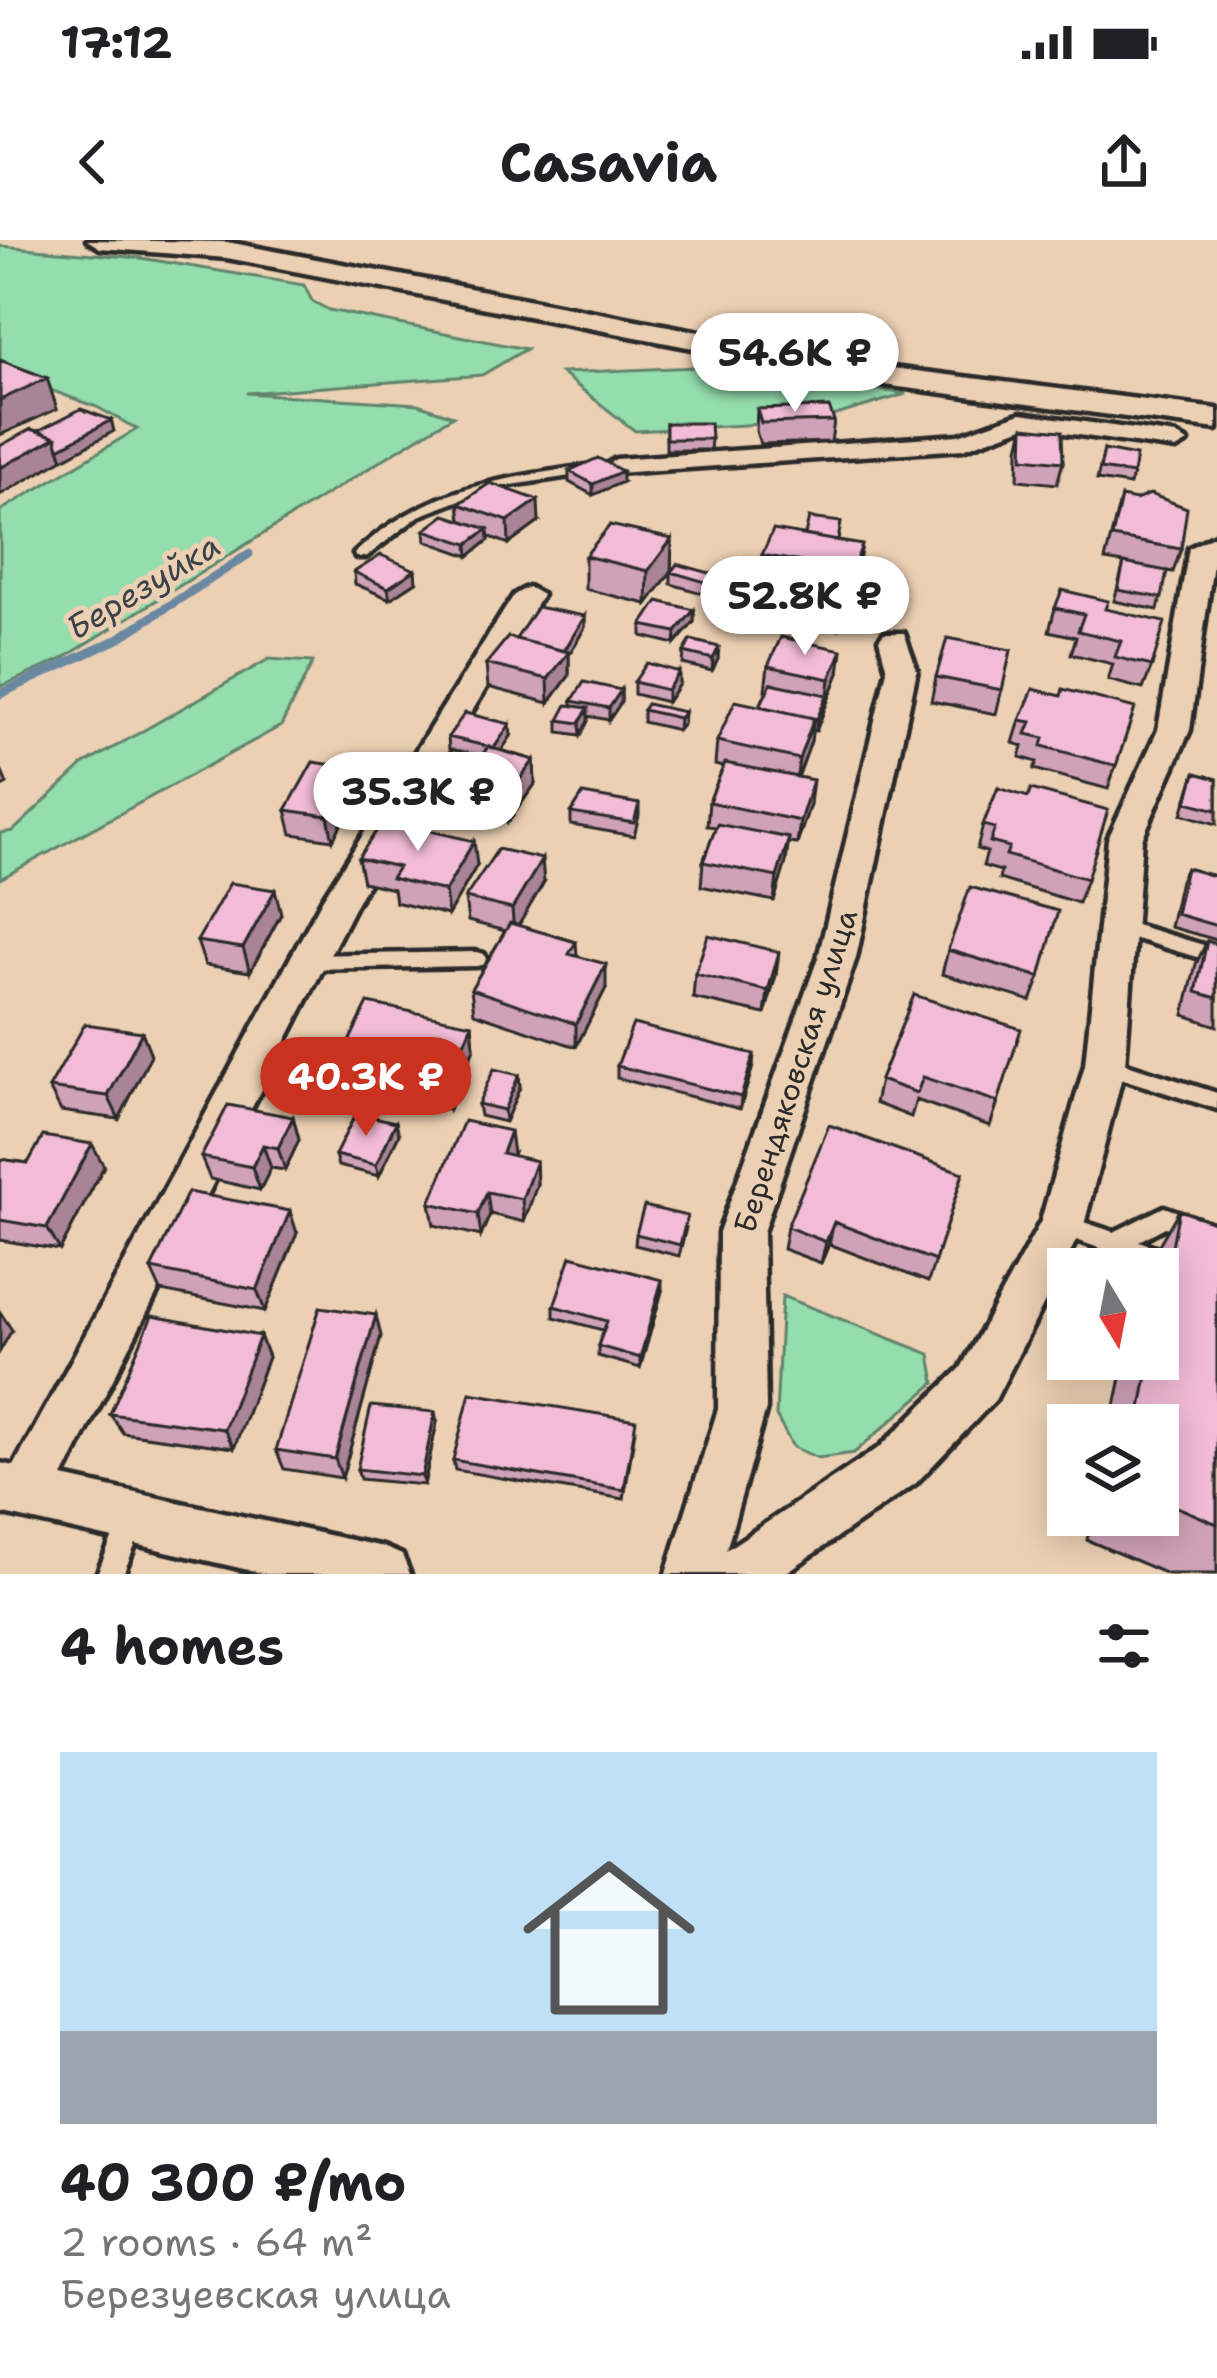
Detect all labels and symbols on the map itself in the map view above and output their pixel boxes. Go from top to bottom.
pin: 54.6K ₽ [684,313,906,415]
water label: Березуйка [58,523,229,650]
pin: 52.8K ₽ [694,556,916,658]
pin: 35.3K ₽ [307,752,529,854]
street label: Берендяковская улица [724,903,867,1238]
pin: 40.3K ₽ [255,1037,477,1139]
north arrow [1047,1248,1179,1380]

